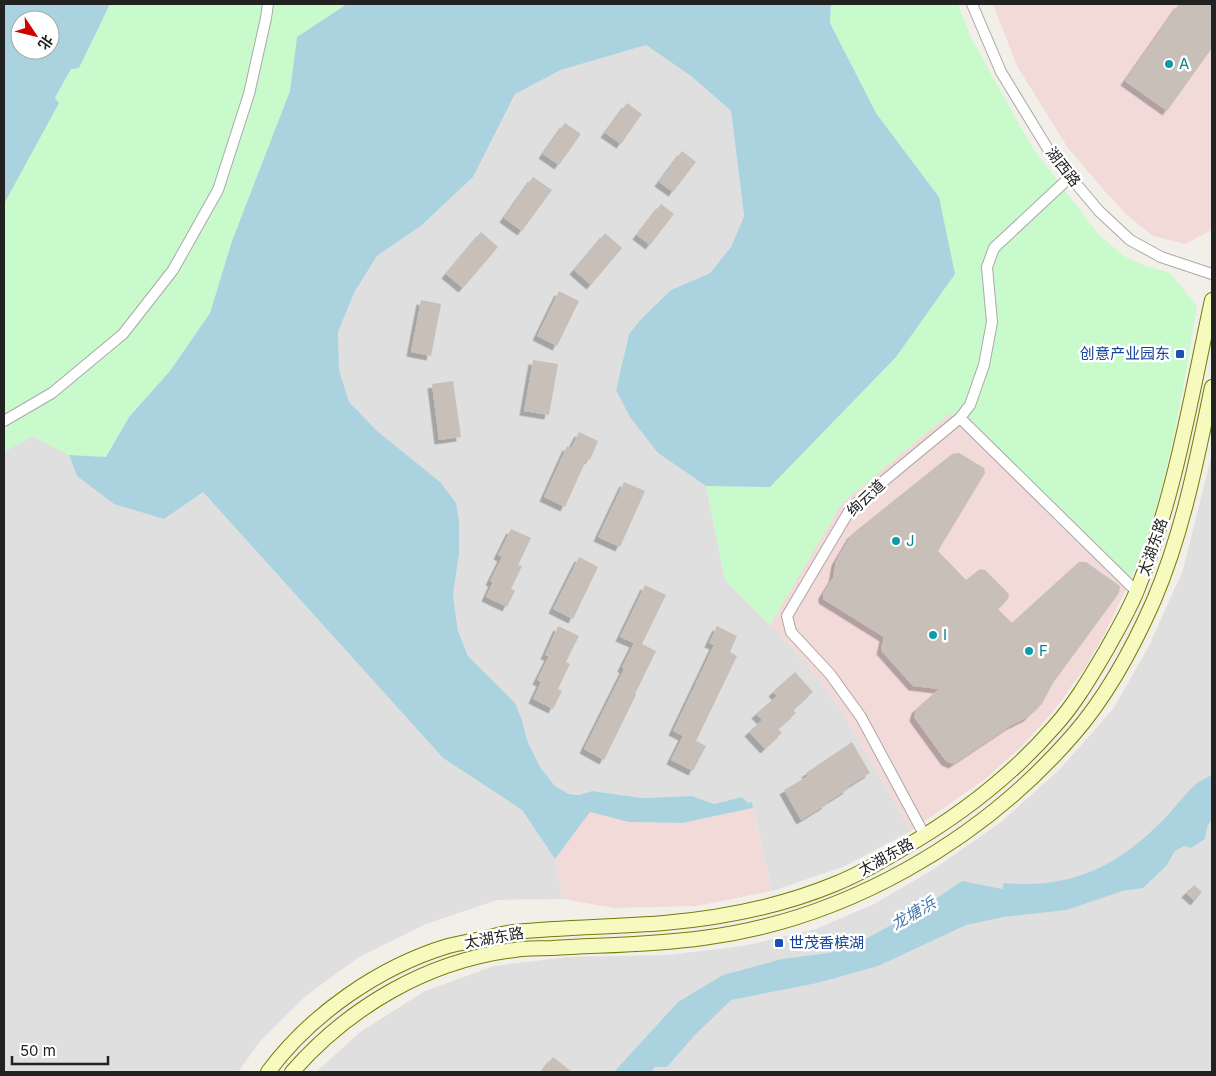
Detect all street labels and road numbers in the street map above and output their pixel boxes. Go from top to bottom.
street label: 湖西路 [1042,143,1085,190]
street label: 绚云道 [843,475,889,520]
street label: 太湖东路 [1134,515,1171,578]
street label: 太湖东路 [855,834,917,879]
street label: 太湖东路 [463,923,525,952]

